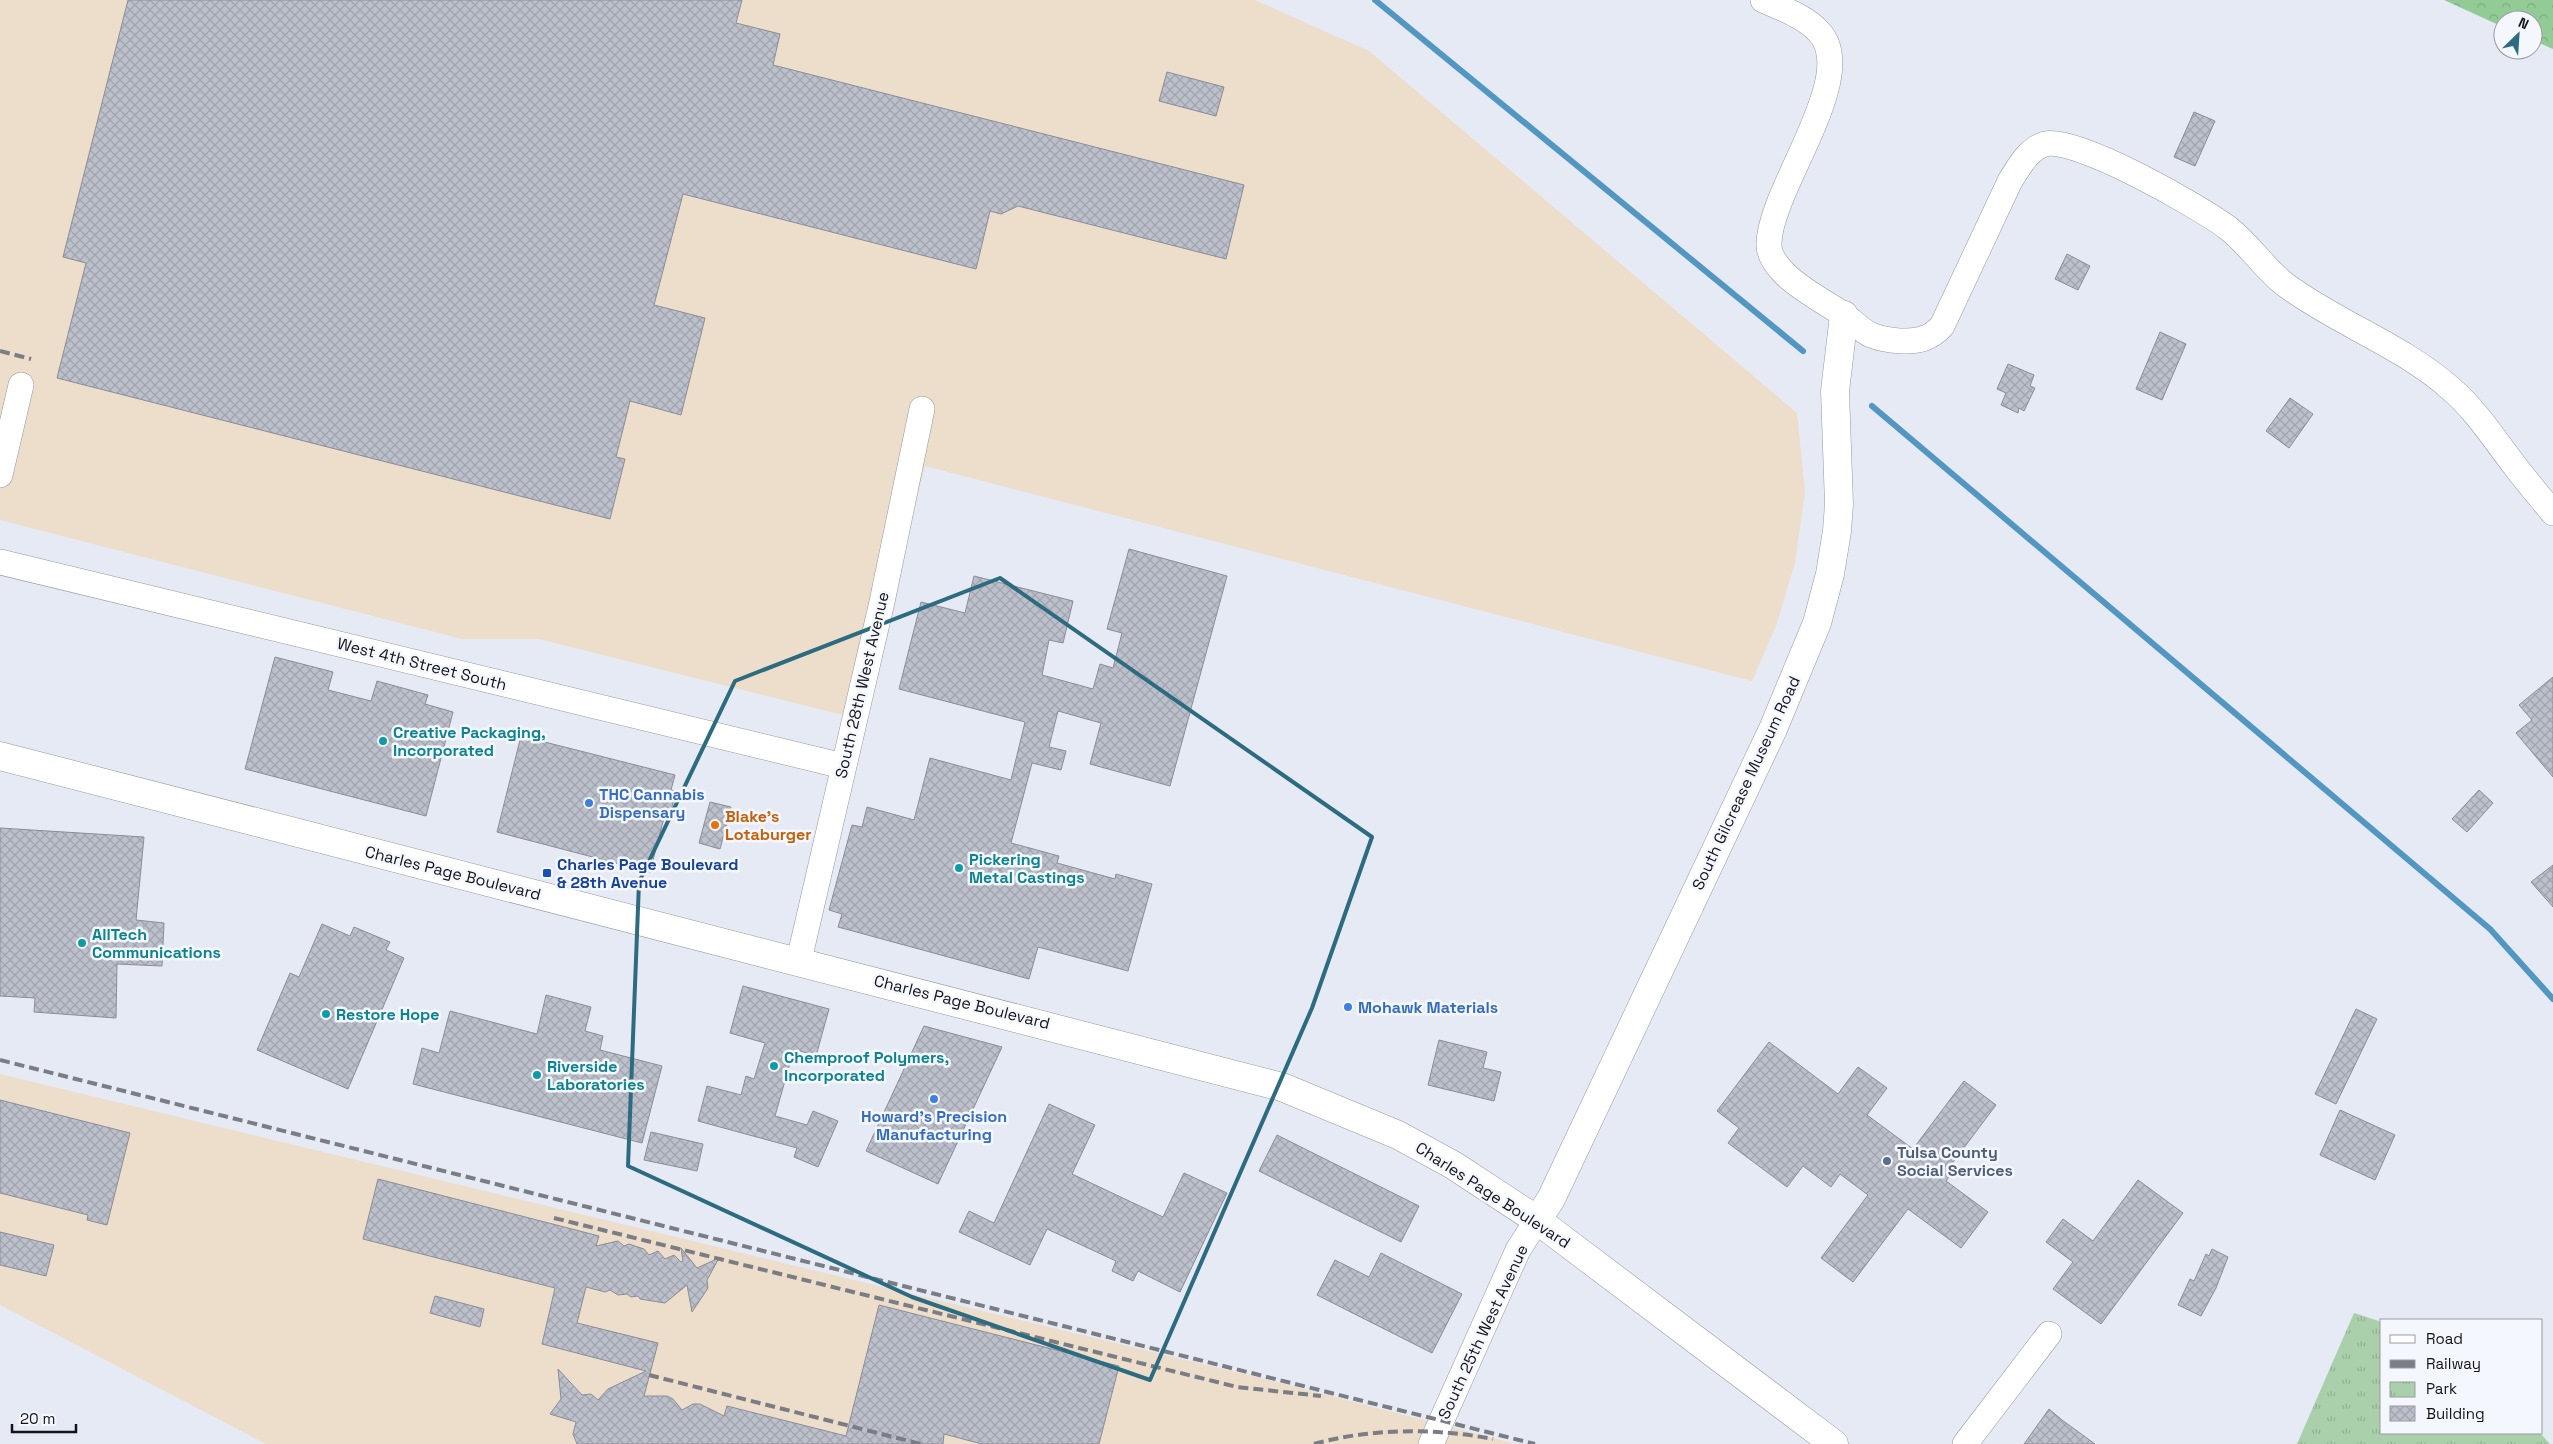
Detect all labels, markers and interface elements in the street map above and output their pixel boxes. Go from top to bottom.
north arrow [2493,10,2543,60]
text: N [2515,13,2532,33]
street label: South 28th West Avenue [830,590,894,780]
street label: West 4th Street South [335,633,509,695]
street label: South Gilcrease Museum Road [1687,673,1805,893]
place label: Creative Packaging, Incorporated [393,722,546,761]
marker: Creative Packaging, Incorporated [377,735,389,747]
place label: THC Cannabis Dispensary [599,784,705,823]
marker: THC Cannabis Dispensary [583,797,595,809]
place label: Blake's Lotaburger [725,806,812,845]
marker: Blake's Lotaburger [709,819,721,831]
street label: Charles Page Boulevard [363,841,543,905]
place label: Pickering Metal Castings [969,849,1085,888]
place label: Charles Page Boulevard & 28th Avenue [557,854,738,893]
marker: Pickering Metal Castings [953,862,965,874]
marker: Charles Page Boulevard & 28th Avenue [541,867,553,879]
place label: AllTech Communications [92,924,221,963]
marker: AllTech Communications [76,937,88,949]
street label: Charles Page Boulevard [872,970,1052,1034]
place label: Mohawk Materials [1358,997,1498,1018]
marker: Mohawk Materials [1342,1001,1354,1013]
place label: Restore Hope [336,1004,439,1025]
marker: Restore Hope [320,1008,332,1020]
place label: Chemproof Polymers, Incorporated [784,1047,949,1086]
place label: Riverside Laboratories [547,1056,645,1095]
marker: Chemproof Polymers, Incorporated [768,1060,780,1072]
marker: Riverside Laboratories [531,1069,543,1081]
marker: Howard's Precision Manufacturing [928,1093,940,1105]
place label: Howard's Precision Manufacturing [861,1106,1007,1145]
street label: Charles Page Boulevard [1412,1137,1574,1253]
place label: Tulsa County Social Services [1897,1142,2013,1181]
marker: Tulsa County Social Services [1881,1155,1893,1167]
street label: South 25th West Avenue [1433,1241,1533,1423]
legend [2380,1319,2543,1434]
text: Road [2426,1329,2463,1348]
text: Railway [2426,1354,2481,1373]
text: Park [2426,1379,2457,1398]
scale bar [12,1402,76,1434]
text: Building [2426,1404,2485,1423]
text: 20 m [20,1409,55,1428]

